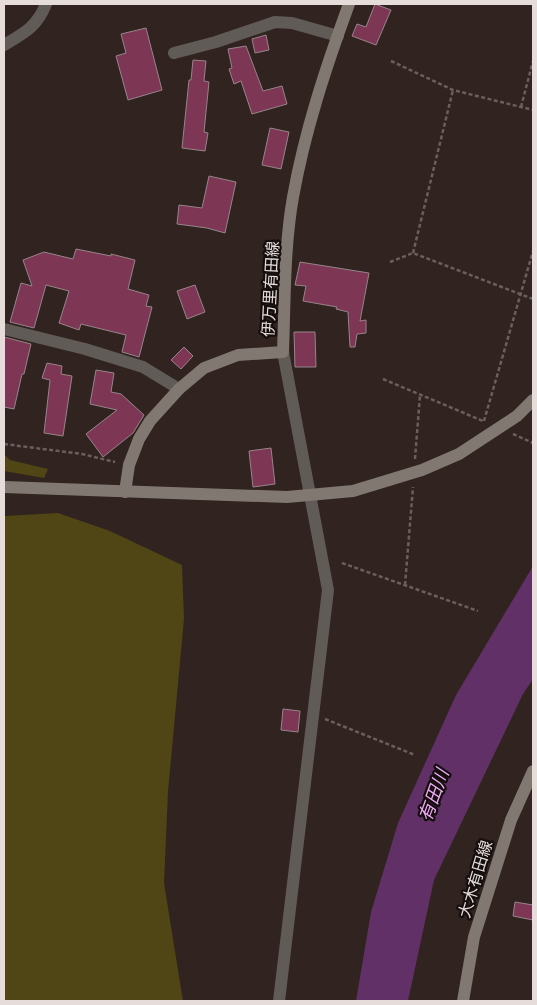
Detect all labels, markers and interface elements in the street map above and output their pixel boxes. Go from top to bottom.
street label: 伊万里有田線 [257,240,283,338]
water label: 有田川 [412,764,454,824]
street label: 大木有田線 [453,838,497,920]

